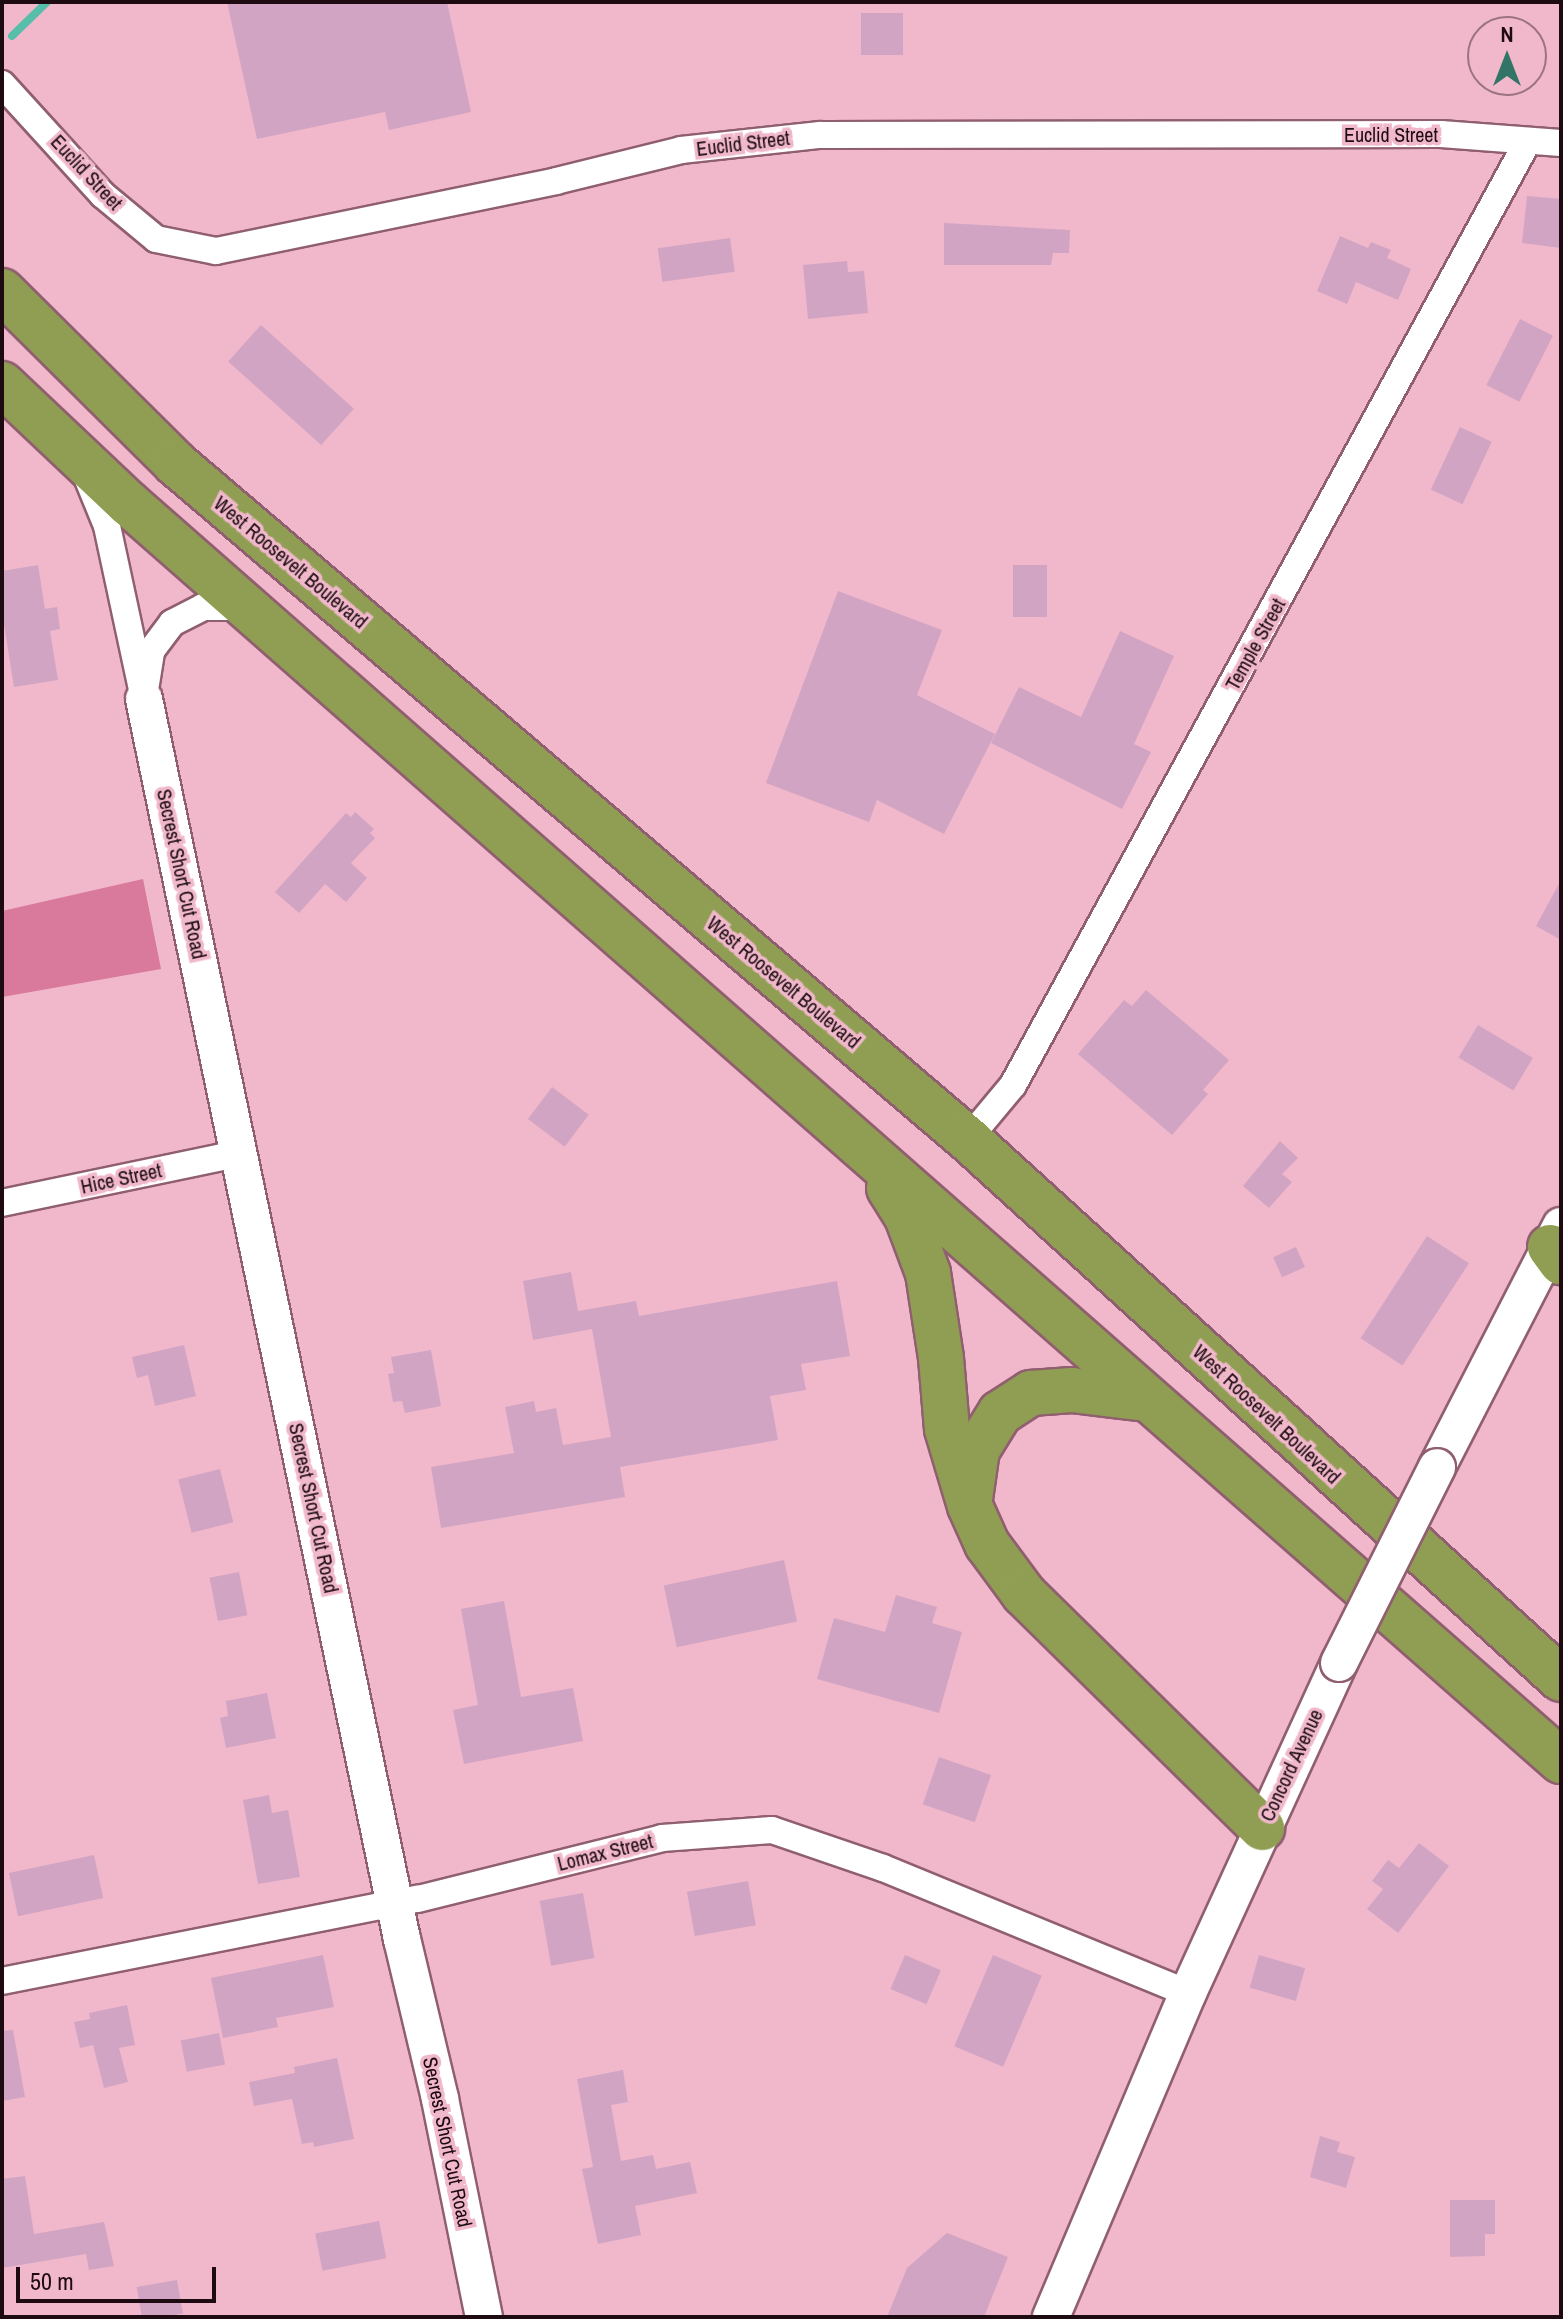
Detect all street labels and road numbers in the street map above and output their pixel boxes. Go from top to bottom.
street label: Euclid Street [1344,122,1438,146]
street label: Euclid Street [695,125,791,161]
street label: Euclid Street [46,129,128,215]
street label: West Roosevelt Boulevard [209,491,373,633]
street label: Temple Street [1220,594,1290,694]
street label: Secrest Short Cut Road [152,787,212,961]
street label: West Roosevelt Boulevard [702,911,866,1053]
street label: Hice Street [78,1158,164,1198]
street label: West Roosevelt Boulevard [1188,1339,1346,1489]
street label: Secrest Short Cut Road [284,1421,344,1595]
street label: Concord Avenue [1254,1705,1328,1825]
street label: Lomax Street [555,1829,655,1875]
street label: Secrest Short Cut Road [418,2055,478,2229]

